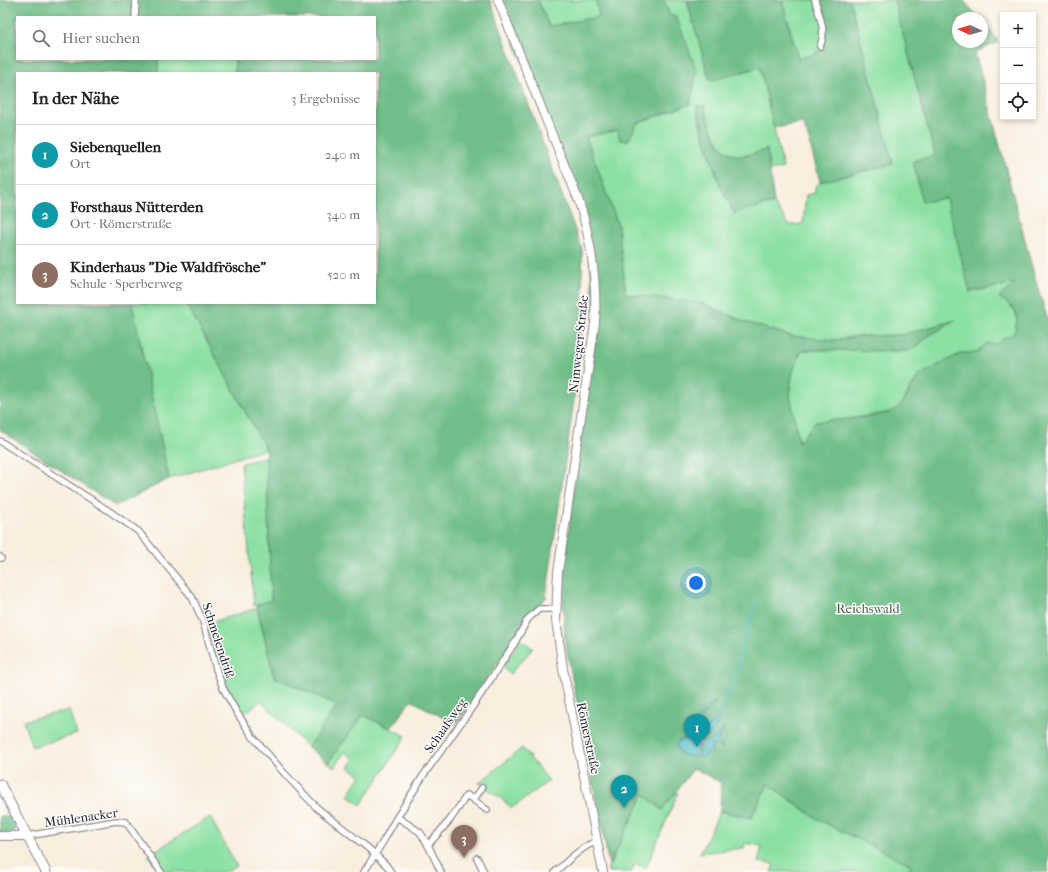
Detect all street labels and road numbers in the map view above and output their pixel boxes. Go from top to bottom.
street label: Nimweger Straße [566,294,591,394]
street label: Schmelendriß [199,601,238,679]
street label: Schaafsweg [421,694,470,756]
street label: Römerstraße [574,701,604,776]
street label: Mühlenacker [43,805,119,830]

